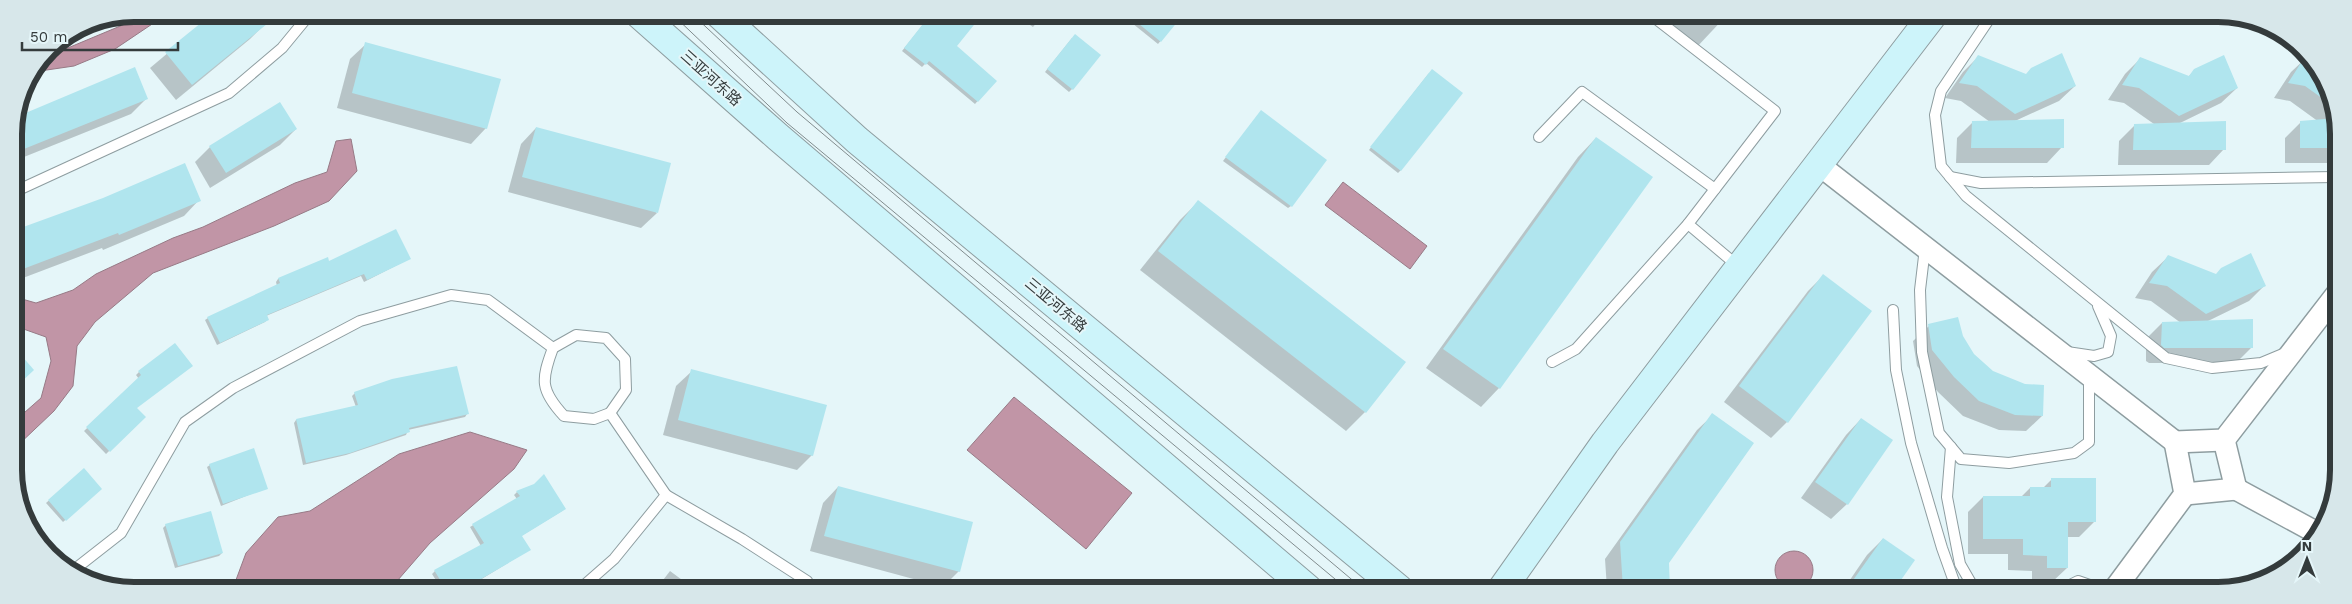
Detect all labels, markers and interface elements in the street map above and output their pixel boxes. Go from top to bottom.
scale bar [22,20,179,52]
text: 50 m [30,28,67,46]
street label: 三亚河东路 [677,46,745,110]
street label: 三亚河东路 [1021,274,1091,336]
north arrow [2282,534,2332,584]
text: N [2302,538,2312,554]

